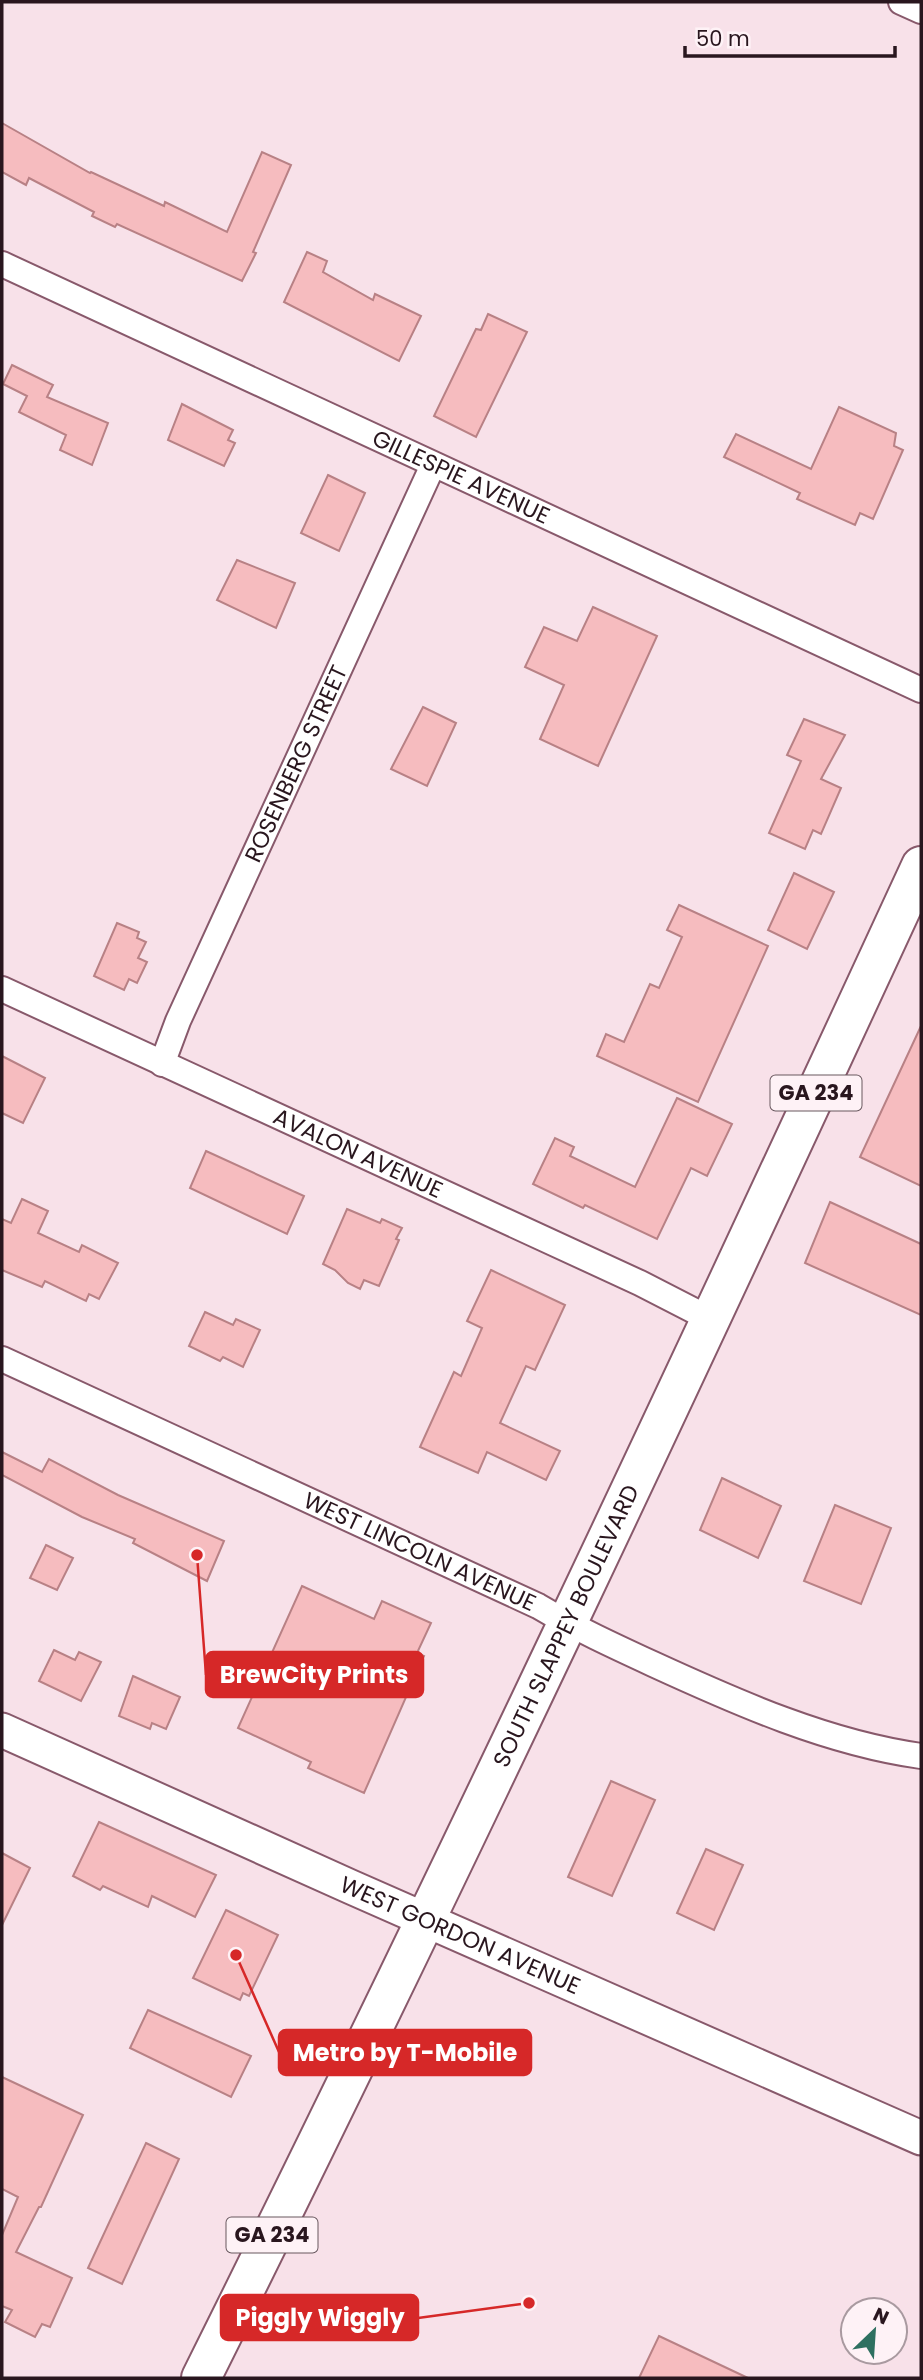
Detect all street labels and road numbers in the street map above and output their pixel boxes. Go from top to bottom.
street label: GILLESPIE AVENUE [367,422,555,532]
street label: ROSENBERG STREET [237,660,355,867]
road number: GA 234 [770,1076,862,1110]
street label: AVALON AVENUE [268,1100,448,1206]
street label: SOUTH SLAPPEY BOULEVARD [485,1479,647,1773]
street label: WEST LINCOLN AVENUE [298,1484,541,1619]
street label: WEST GORDON AVENUE [335,1868,585,2002]
road number: GA 234 [226,2218,318,2252]

